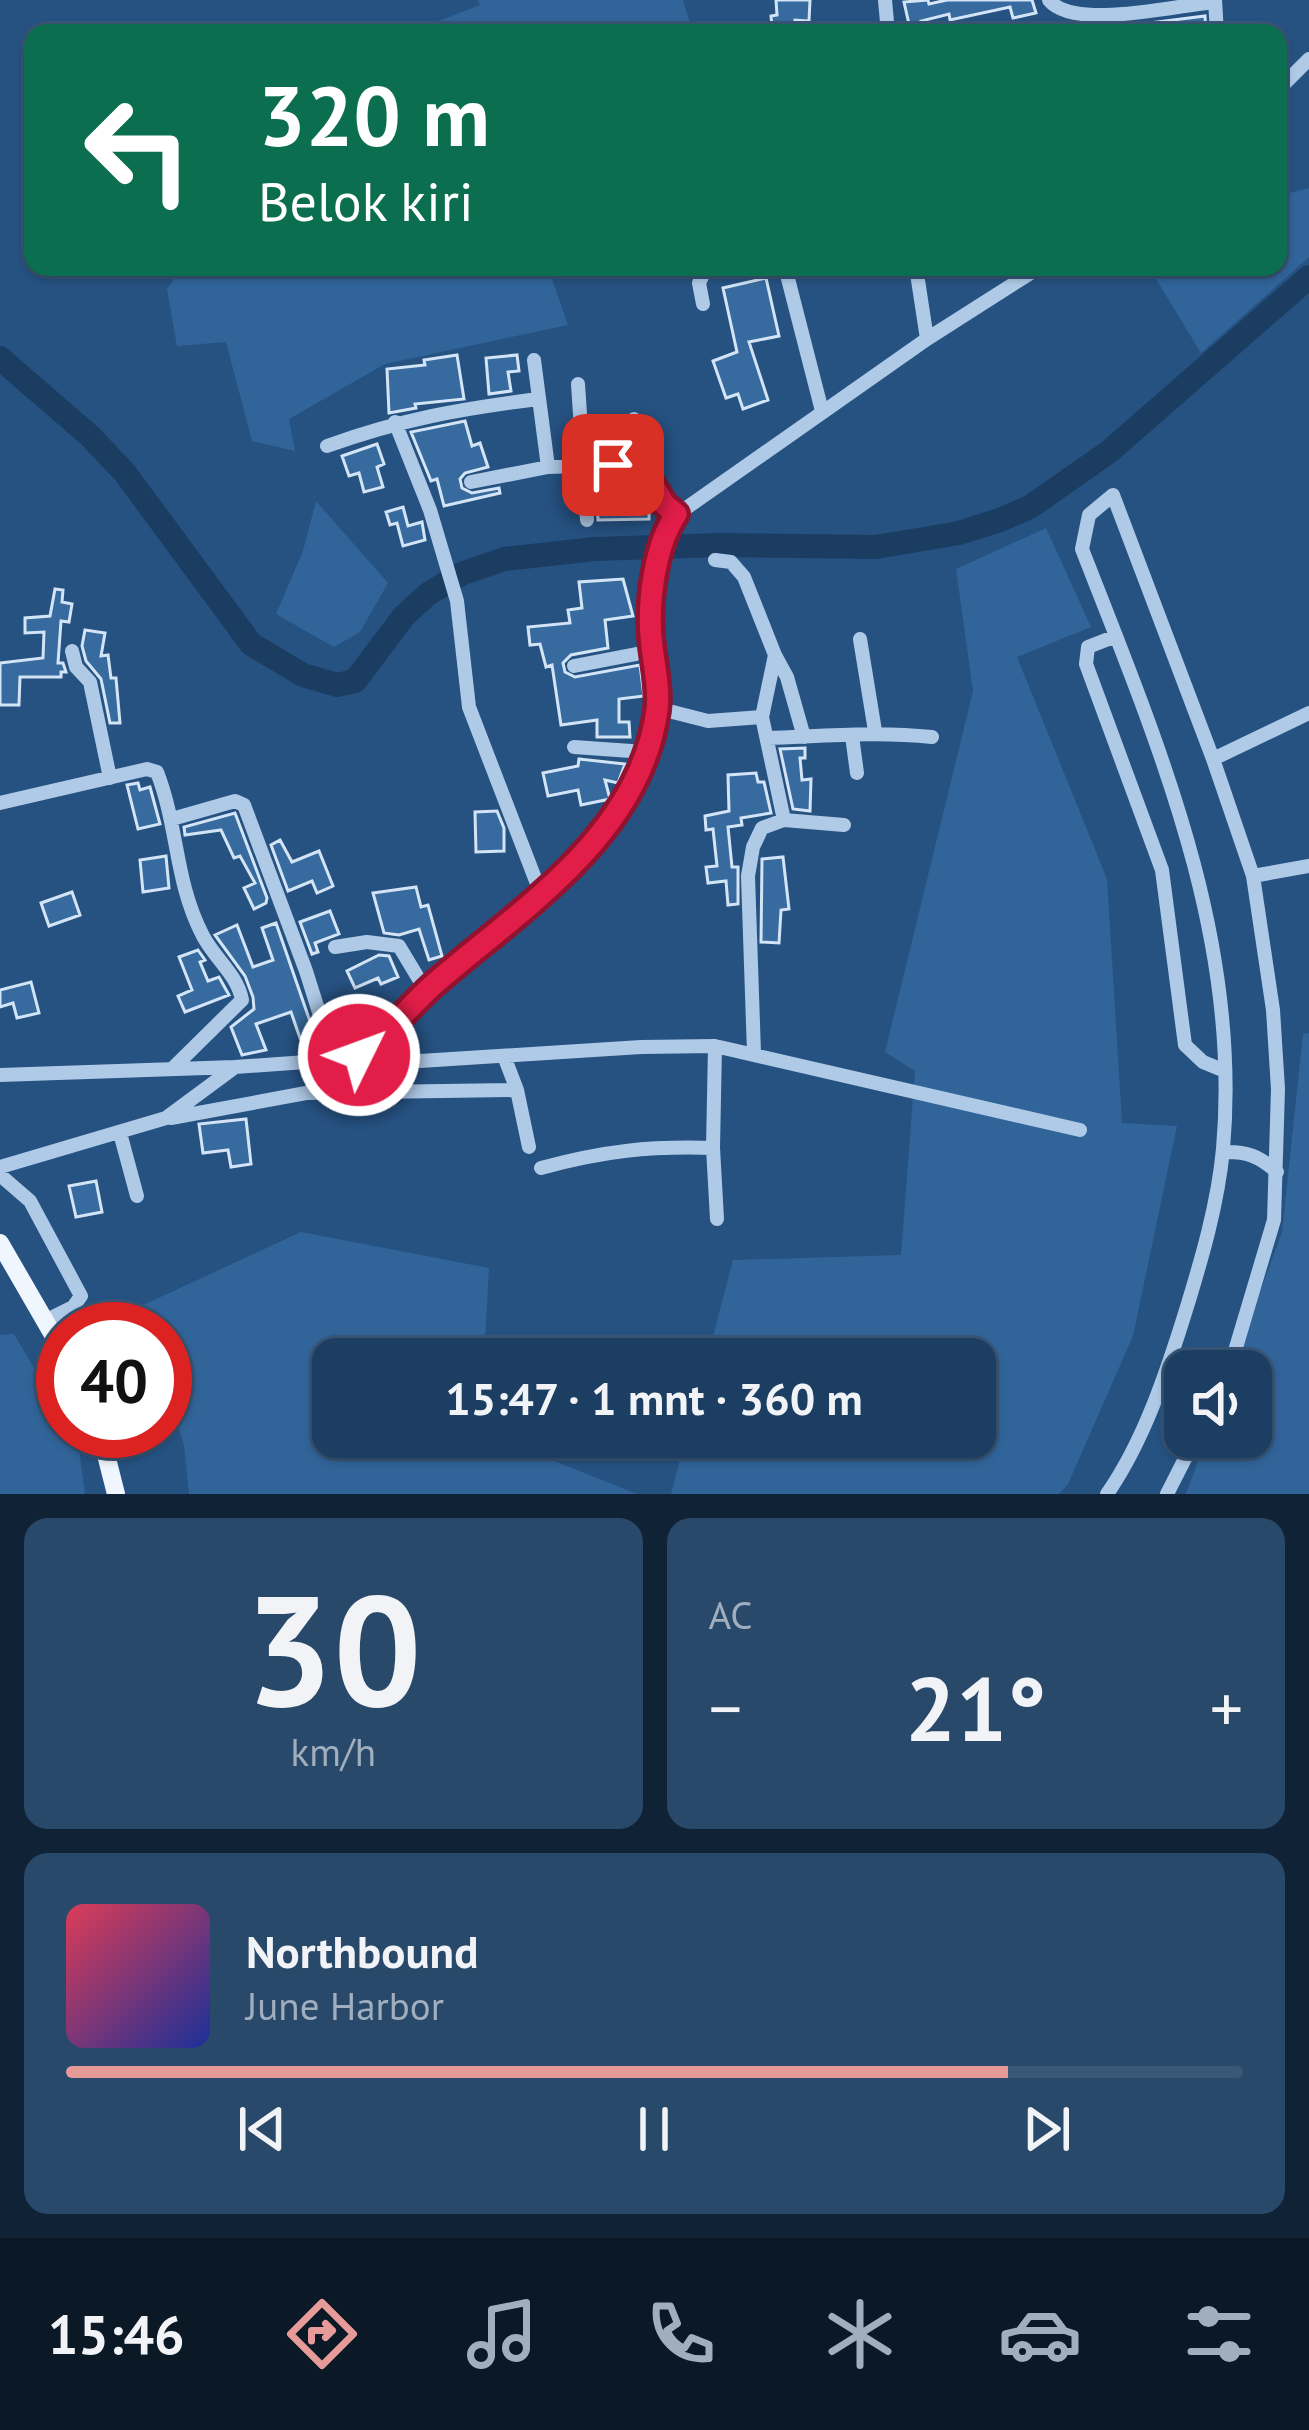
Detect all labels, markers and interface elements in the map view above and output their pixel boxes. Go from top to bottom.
text: 320 m [258,60,490,169]
icon: left [60,72,216,228]
text: Belok kiri [258,166,474,236]
pin [562,414,664,516]
icon: arrive [580,432,646,498]
position arrow [296,992,422,1118]
speed limit sign: 40 [36,1302,192,1458]
map controls [1164,1350,1272,1458]
button: sound [1164,1350,1272,1458]
text: 15:47 · 1 mnt · 360 m [445,1369,863,1427]
text: 30 [245,1547,422,1749]
text: AC [709,1589,753,1640]
text: 21° [905,1649,1046,1766]
text: − [709,1665,742,1750]
text: + [1210,1665,1243,1750]
text: km/h [291,1726,376,1777]
text: Northbound [246,1922,478,1980]
text: June Harbor [246,1980,444,2031]
icon: previous [229,2096,295,2162]
icon: pause [621,2096,687,2162]
icon: next [1014,2096,1080,2162]
icon: directions [280,2292,364,2376]
icon: music [460,2292,544,2376]
icon: phone [639,2292,723,2376]
icon: climate [818,2292,902,2376]
icon: car [998,2292,1082,2376]
icon: filters [1177,2292,1261,2376]
text: 15:46 [48,2299,185,2369]

